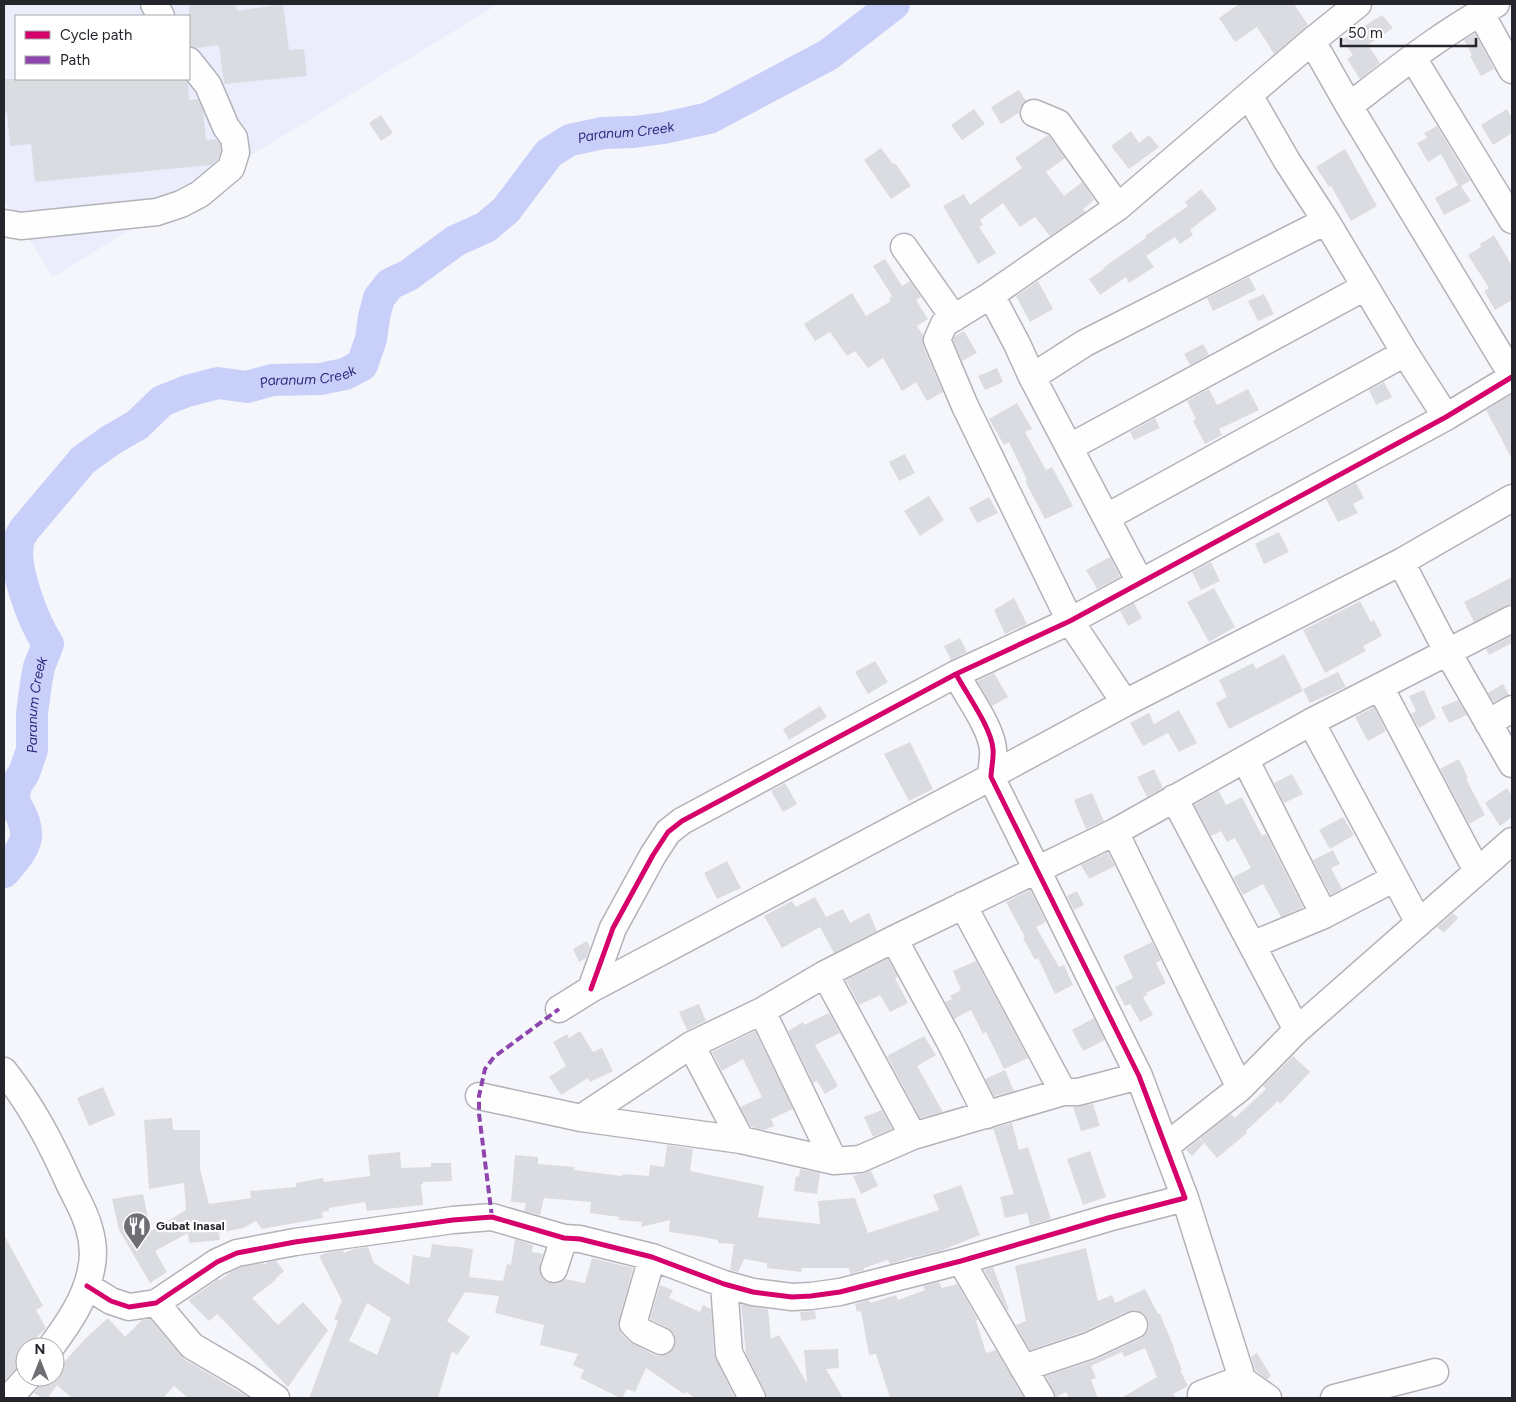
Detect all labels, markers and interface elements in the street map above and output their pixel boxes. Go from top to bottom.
legend [15,15,190,80]
scale bar [1341,15,1476,47]
text: 50 m [1348,24,1383,42]
text: Cycle path [60,26,132,44]
text: Path [60,51,90,69]
water label: Paranum Creek [576,117,677,147]
water label: Paranum Creek [257,361,360,392]
water label: Paranum Creek [23,653,51,753]
restaurant icon: Gubat Inasal [122,1211,152,1250]
place label: Gubat Inasal [156,1219,225,1233]
north arrow [15,1337,65,1387]
text: N [35,1341,45,1358]

